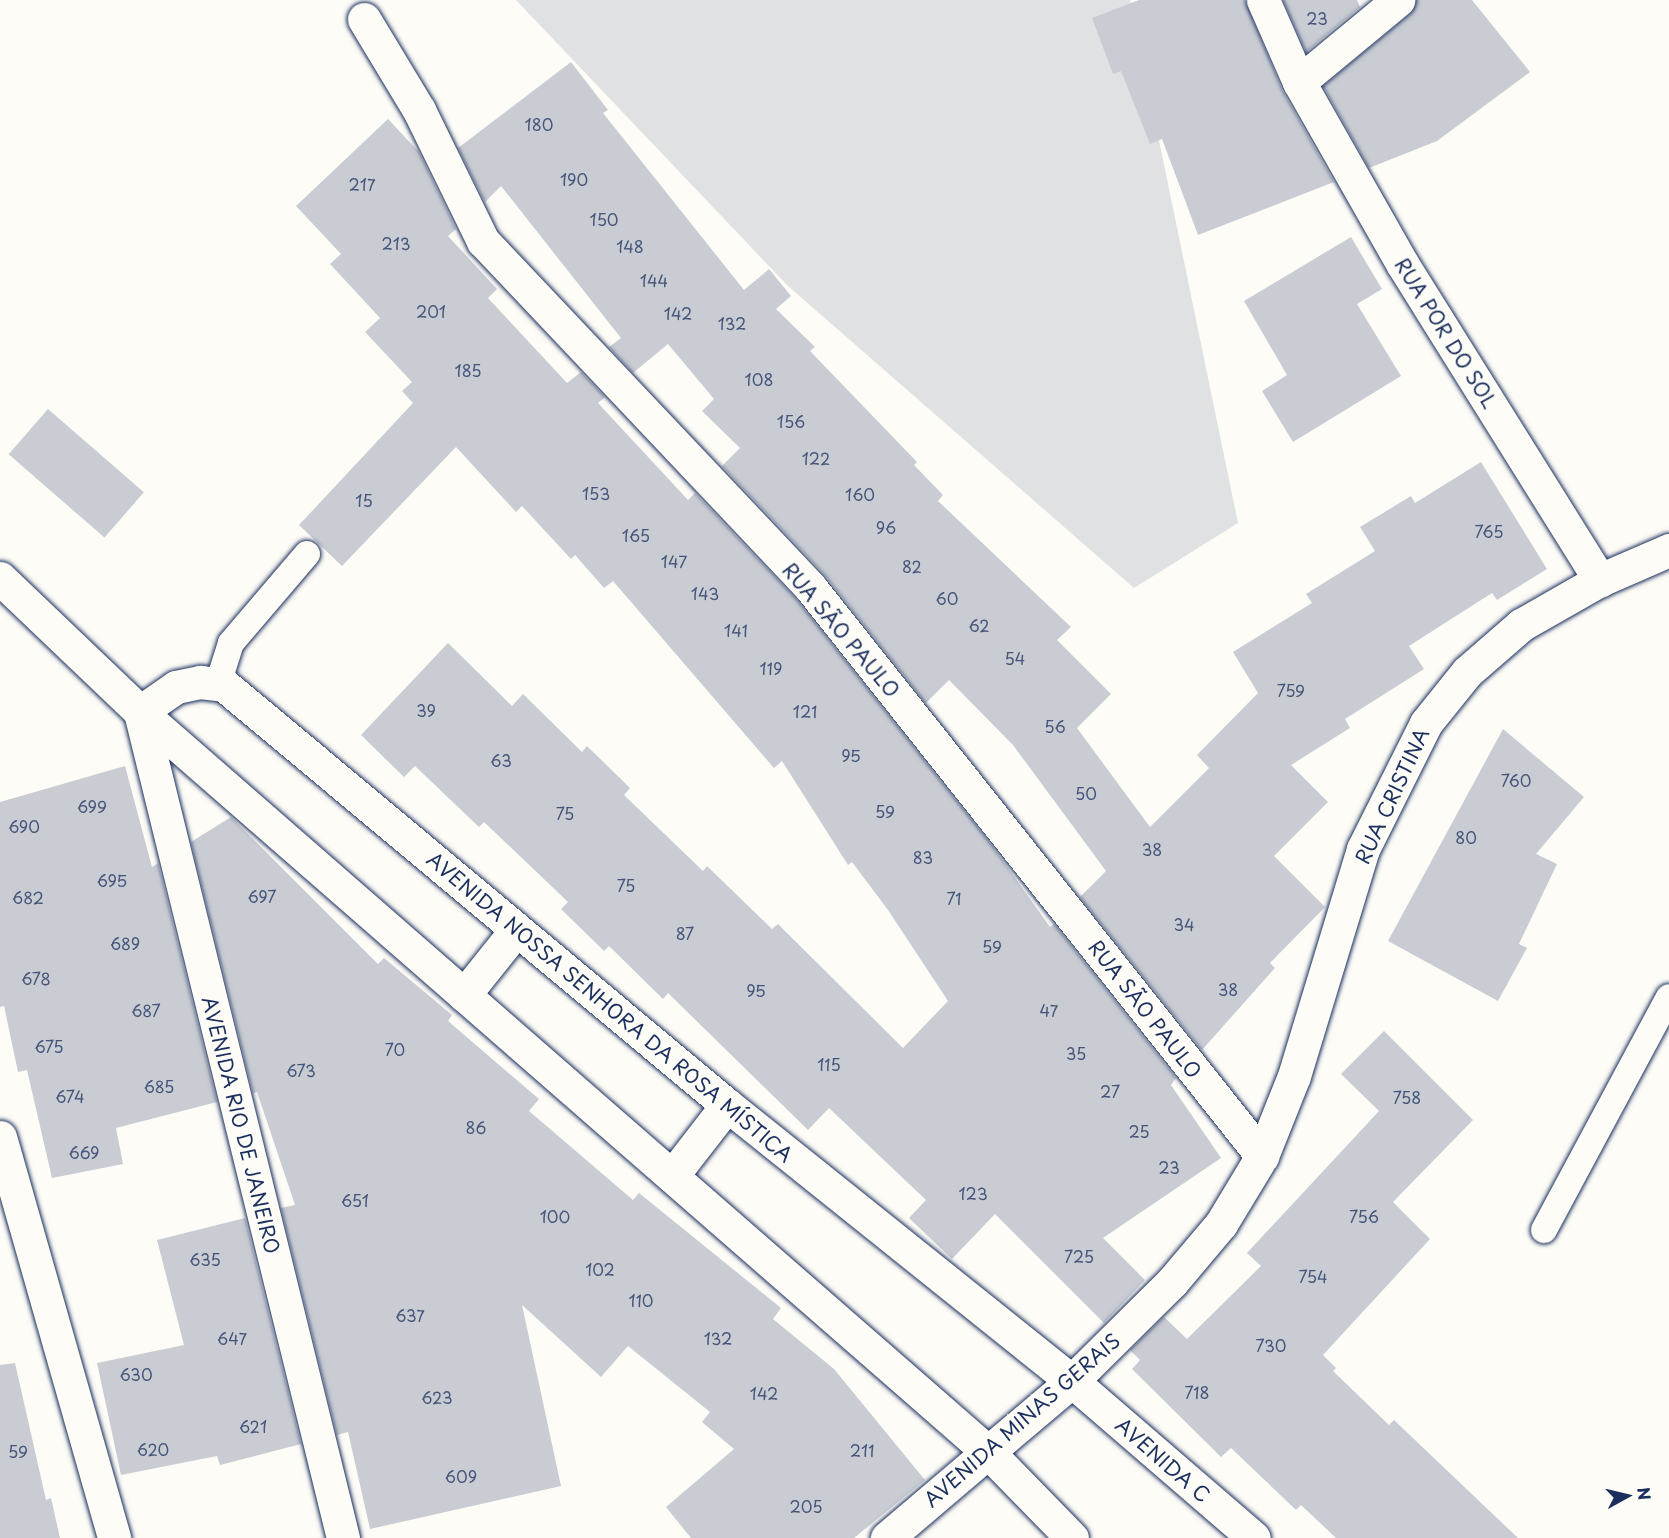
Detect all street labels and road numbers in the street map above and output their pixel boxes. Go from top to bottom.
street label: RUA POR DO SOL [1389,251,1503,415]
street label: RUA SÃO PAULO [777,557,905,703]
street label: RUA CRISTINA [1350,723,1434,869]
street label: AVENIDA NOSSA SENHORA DA ROSA MÍSTICA [422,847,798,1167]
street label: RUA SÃO PAULO [1083,935,1207,1083]
street label: AVENIDA RIO DE JANEIRO [197,993,285,1257]
street label: AVENIDA MINAS GERAIS [920,1329,1124,1511]
street label: AVENIDA C [1112,1413,1214,1507]

